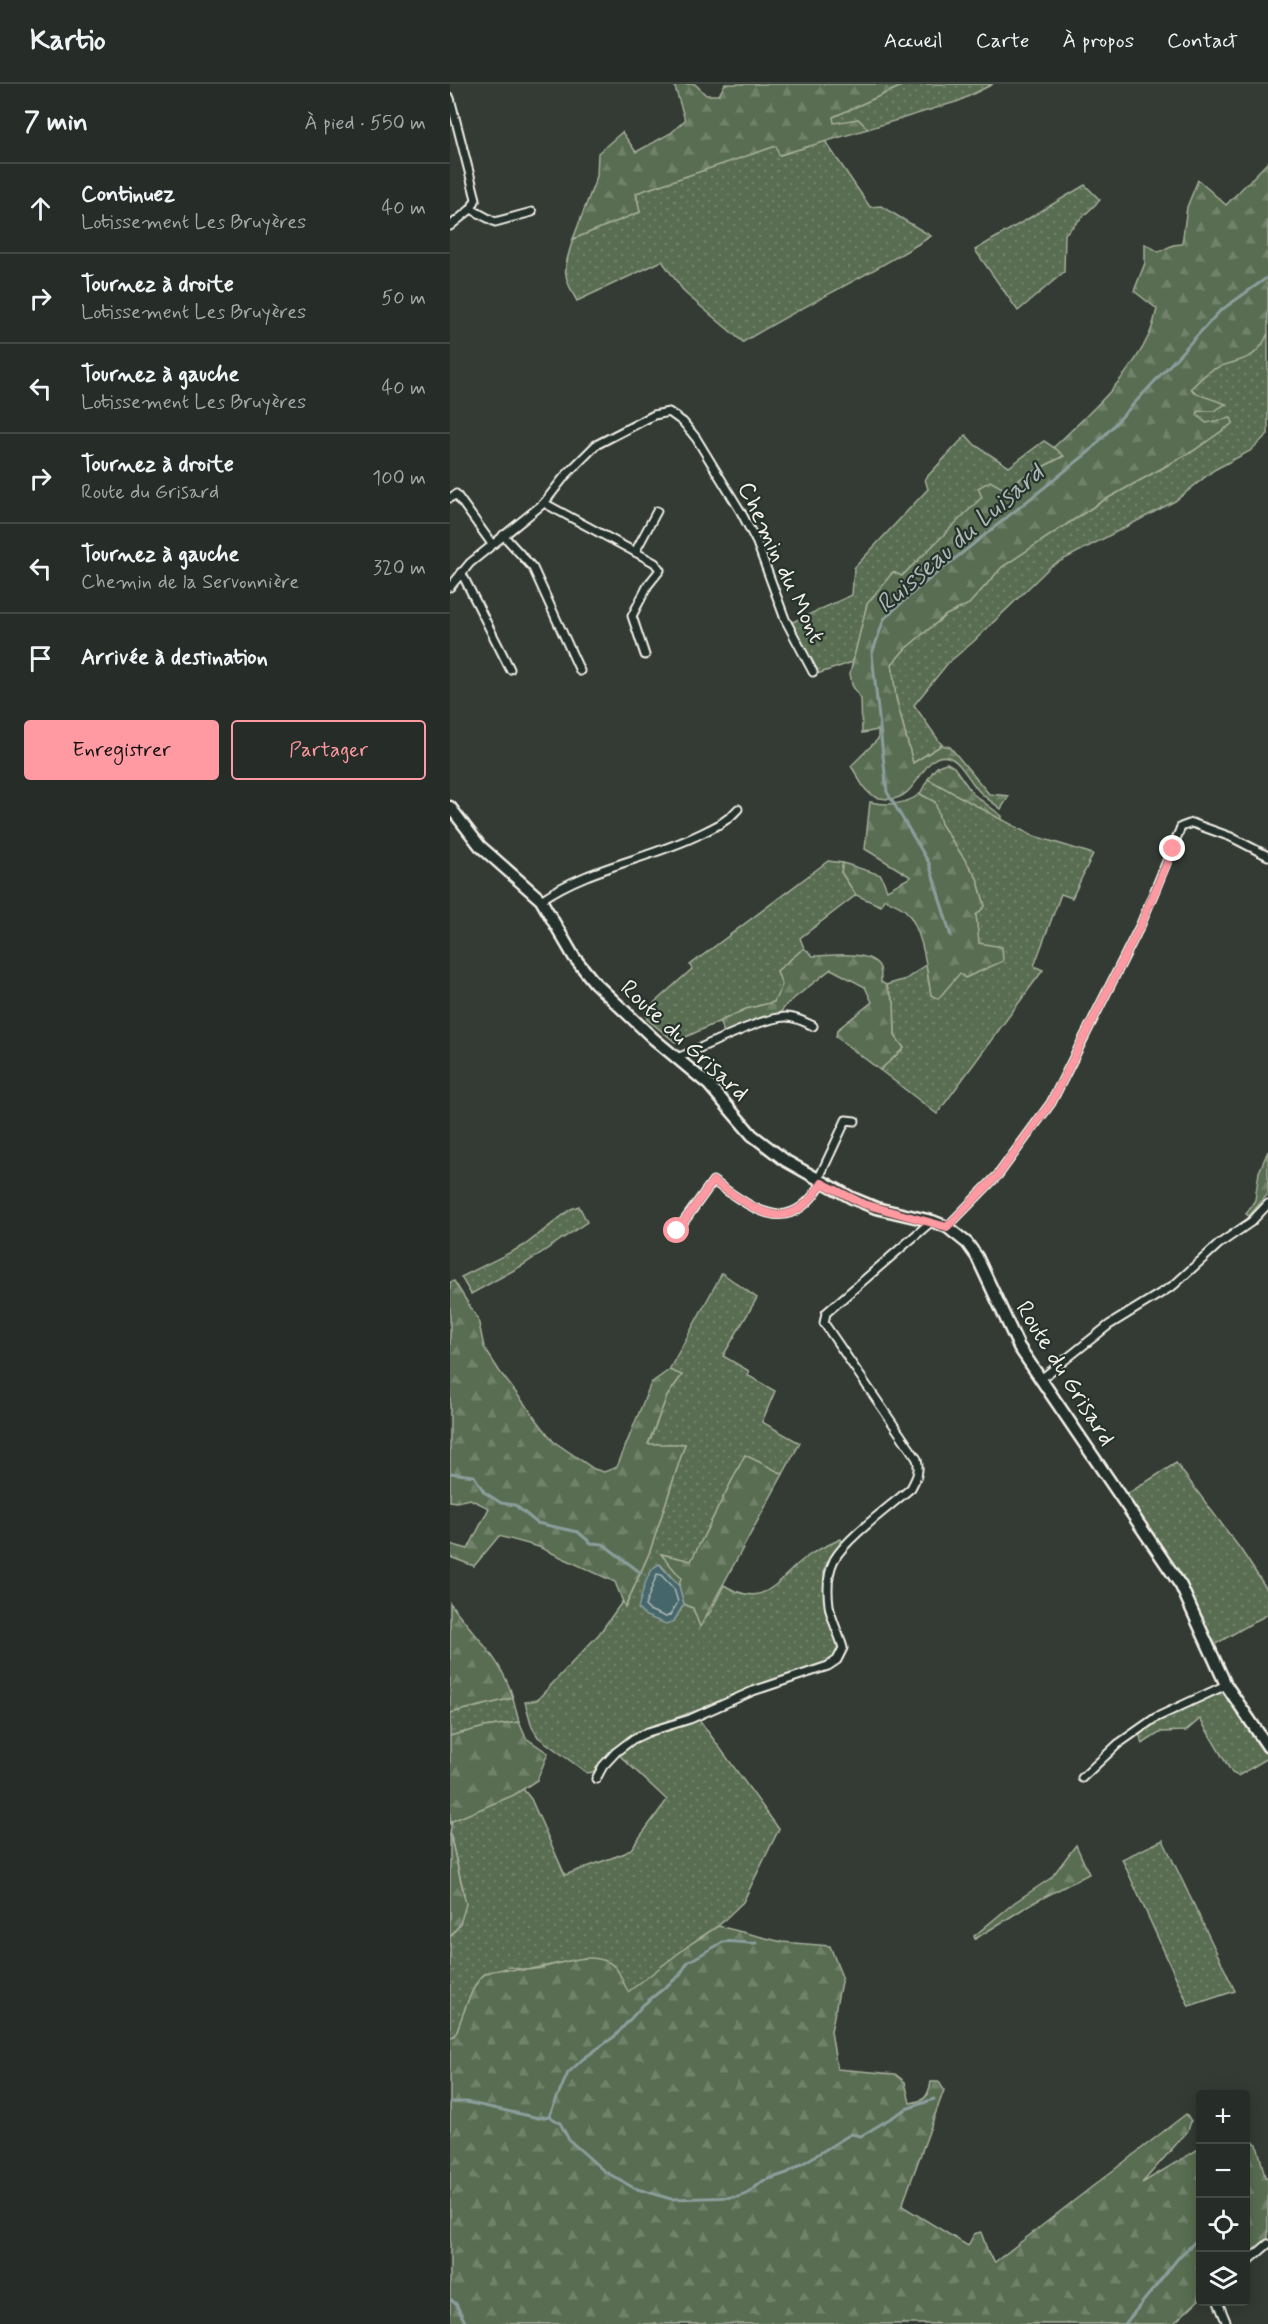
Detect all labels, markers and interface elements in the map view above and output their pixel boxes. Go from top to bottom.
text: Kartio [30,23,106,60]
text: Accueil [884,27,943,55]
text: Carte [976,27,1030,55]
text: À propos [1063,27,1134,55]
text: Contact [1167,27,1238,55]
text: 7 min [24,106,88,140]
text: À pied · 550 m [304,110,426,137]
text: Continuez [81,181,175,209]
icon: ahead [24,192,57,225]
text: 40 m [382,195,426,222]
text: Lotissement Les Bruyères [81,209,306,236]
text: Tournez à droite [81,271,234,299]
icon: right [24,282,57,315]
text: 50 m [381,285,426,312]
text: Lotissement Les Bruyères [81,299,306,326]
text: Tournez à gauche [81,361,239,389]
icon: left [24,372,57,405]
text: 40 m [382,375,426,402]
text: Lotissement Les Bruyères [81,389,306,416]
text: Tournez à droite [81,451,234,479]
water label: Ruisseau du Luisard [869,456,1053,622]
icon: right [24,462,57,495]
text: 100 m [372,465,426,492]
street label: Chemin du Mont [730,477,832,648]
text: Route du Grisard [81,479,219,506]
text: Tournez à gauche [81,541,239,569]
icon: left [24,552,57,585]
text: 320 m [373,555,426,582]
text: Chemin de la Servonnière [81,569,299,596]
icon: arrive [24,642,57,675]
text: Arrivée à destination [81,644,268,672]
button: Enregistrer [24,720,219,780]
button: Partager [231,720,426,780]
route end [1159,835,1185,861]
street label: Route du Grisard [613,973,755,1109]
route start [663,1217,689,1243]
street label: Route du Grisard [1008,1295,1122,1452]
map controls [1196,2090,1250,2306]
button: + [1196,2090,1250,2144]
button: − [1196,2144,1250,2198]
button: locate [1196,2198,1250,2252]
button: layers [1196,2252,1250,2306]

